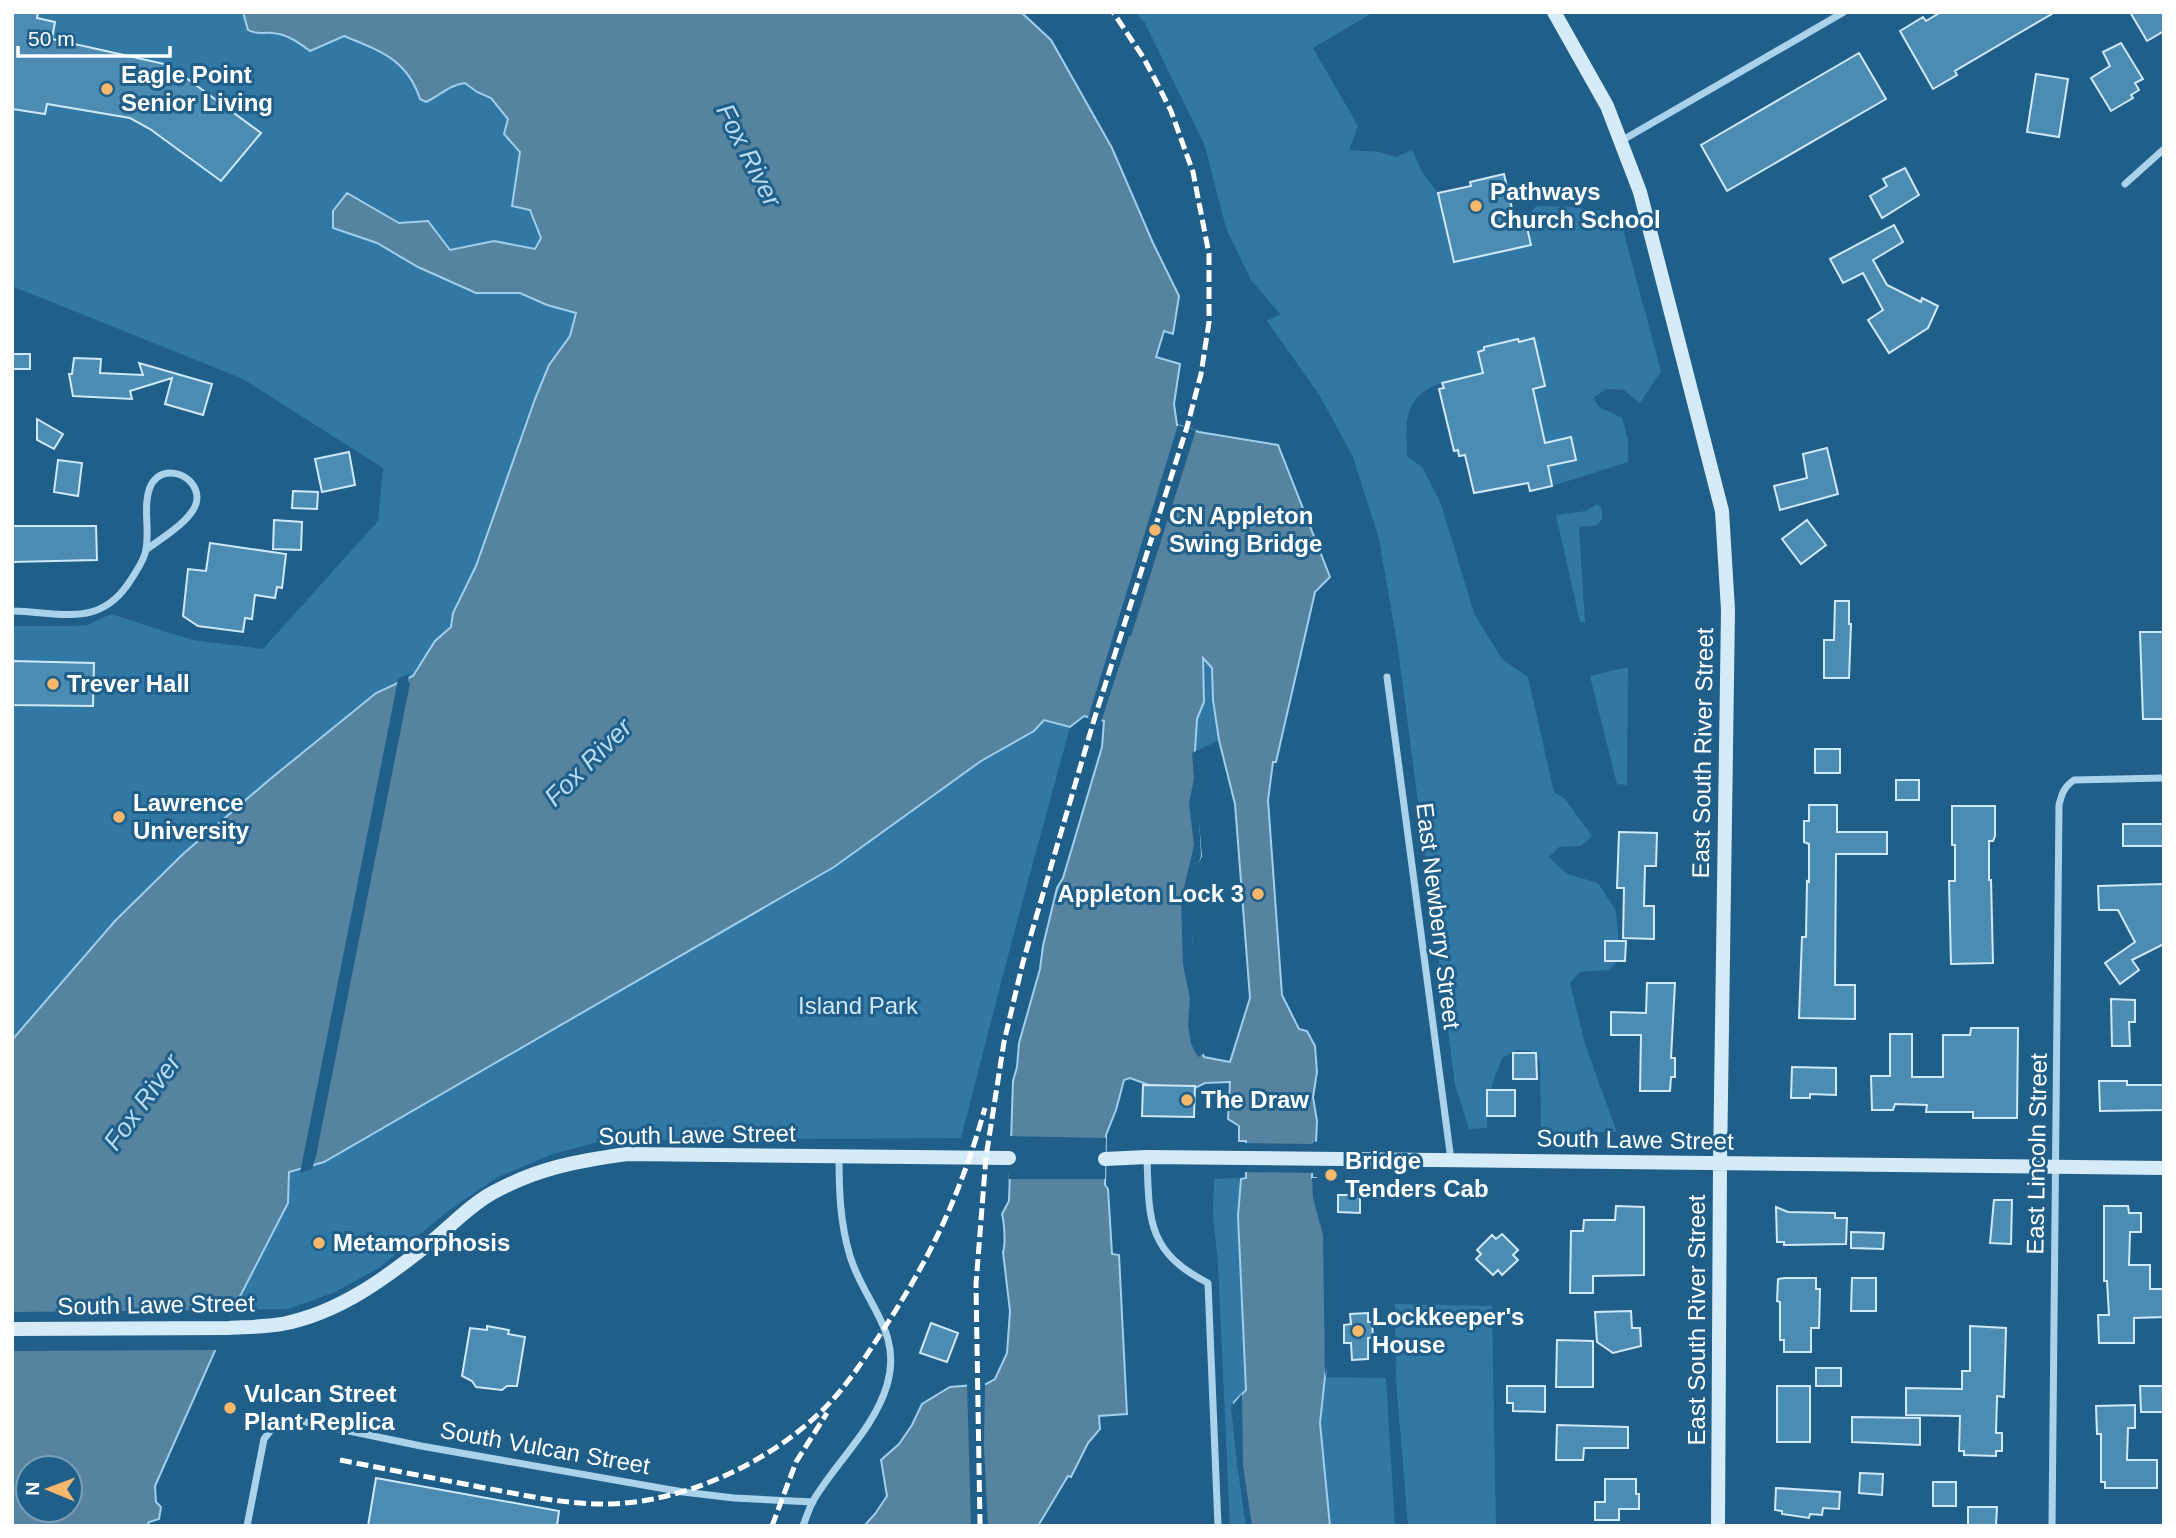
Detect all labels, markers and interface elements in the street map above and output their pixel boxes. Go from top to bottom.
scale bar [18,14,170,58]
text: 50 m [28,27,75,50]
place label: Eagle Point Senior Living [121,61,273,116]
marker: Eagle Point Senior Living [99,81,115,97]
water label: Fox River [710,99,788,213]
place label: Pathways Church School [1490,178,1661,233]
marker: Pathways Church School [1468,198,1484,214]
place label: CN Appleton Swing Bridge [1169,502,1322,557]
marker: CN Appleton Swing Bridge [1147,522,1163,538]
street label: East South River Street [1687,627,1718,879]
place label: Trever Hall [67,670,190,697]
marker: Trever Hall [45,676,61,692]
water label: Fox River [538,711,639,812]
place label: Lawrence University [133,789,250,844]
street label: East Newberry Street [1411,801,1466,1031]
marker: Lawrence University [111,809,127,825]
place label: Appleton Lock 3 [1057,880,1244,907]
marker: Appleton Lock 3 [1250,886,1266,902]
park label: Island Park [798,992,919,1019]
water label: Fox River [97,1047,188,1156]
street label: East Lincoln Street [2021,1053,2052,1255]
place label: The Draw [1201,1086,1309,1113]
marker: The Draw [1179,1092,1195,1108]
street label: South Lawe Street [598,1119,796,1150]
street label: South Lawe Street [1536,1124,1734,1155]
place label: Bridge Tenders Cab [1345,1147,1489,1202]
marker: Bridge Tenders Cab [1323,1167,1339,1183]
street label: East South River Street [1683,1194,1710,1445]
place label: Metamorphosis [333,1229,510,1256]
marker: Metamorphosis [311,1235,327,1251]
street label: South Lawe Street [57,1289,255,1320]
place label: Lockkeeper's House [1372,1303,1524,1358]
marker: Lockkeeper's House [1350,1323,1366,1339]
place label: Vulcan Street Plant Replica [244,1380,397,1435]
marker: Vulcan Street Plant Replica [222,1400,238,1416]
street label: South Vulcan Street [438,1416,652,1479]
north arrow [14,1454,84,1524]
text: N [22,1482,43,1496]

